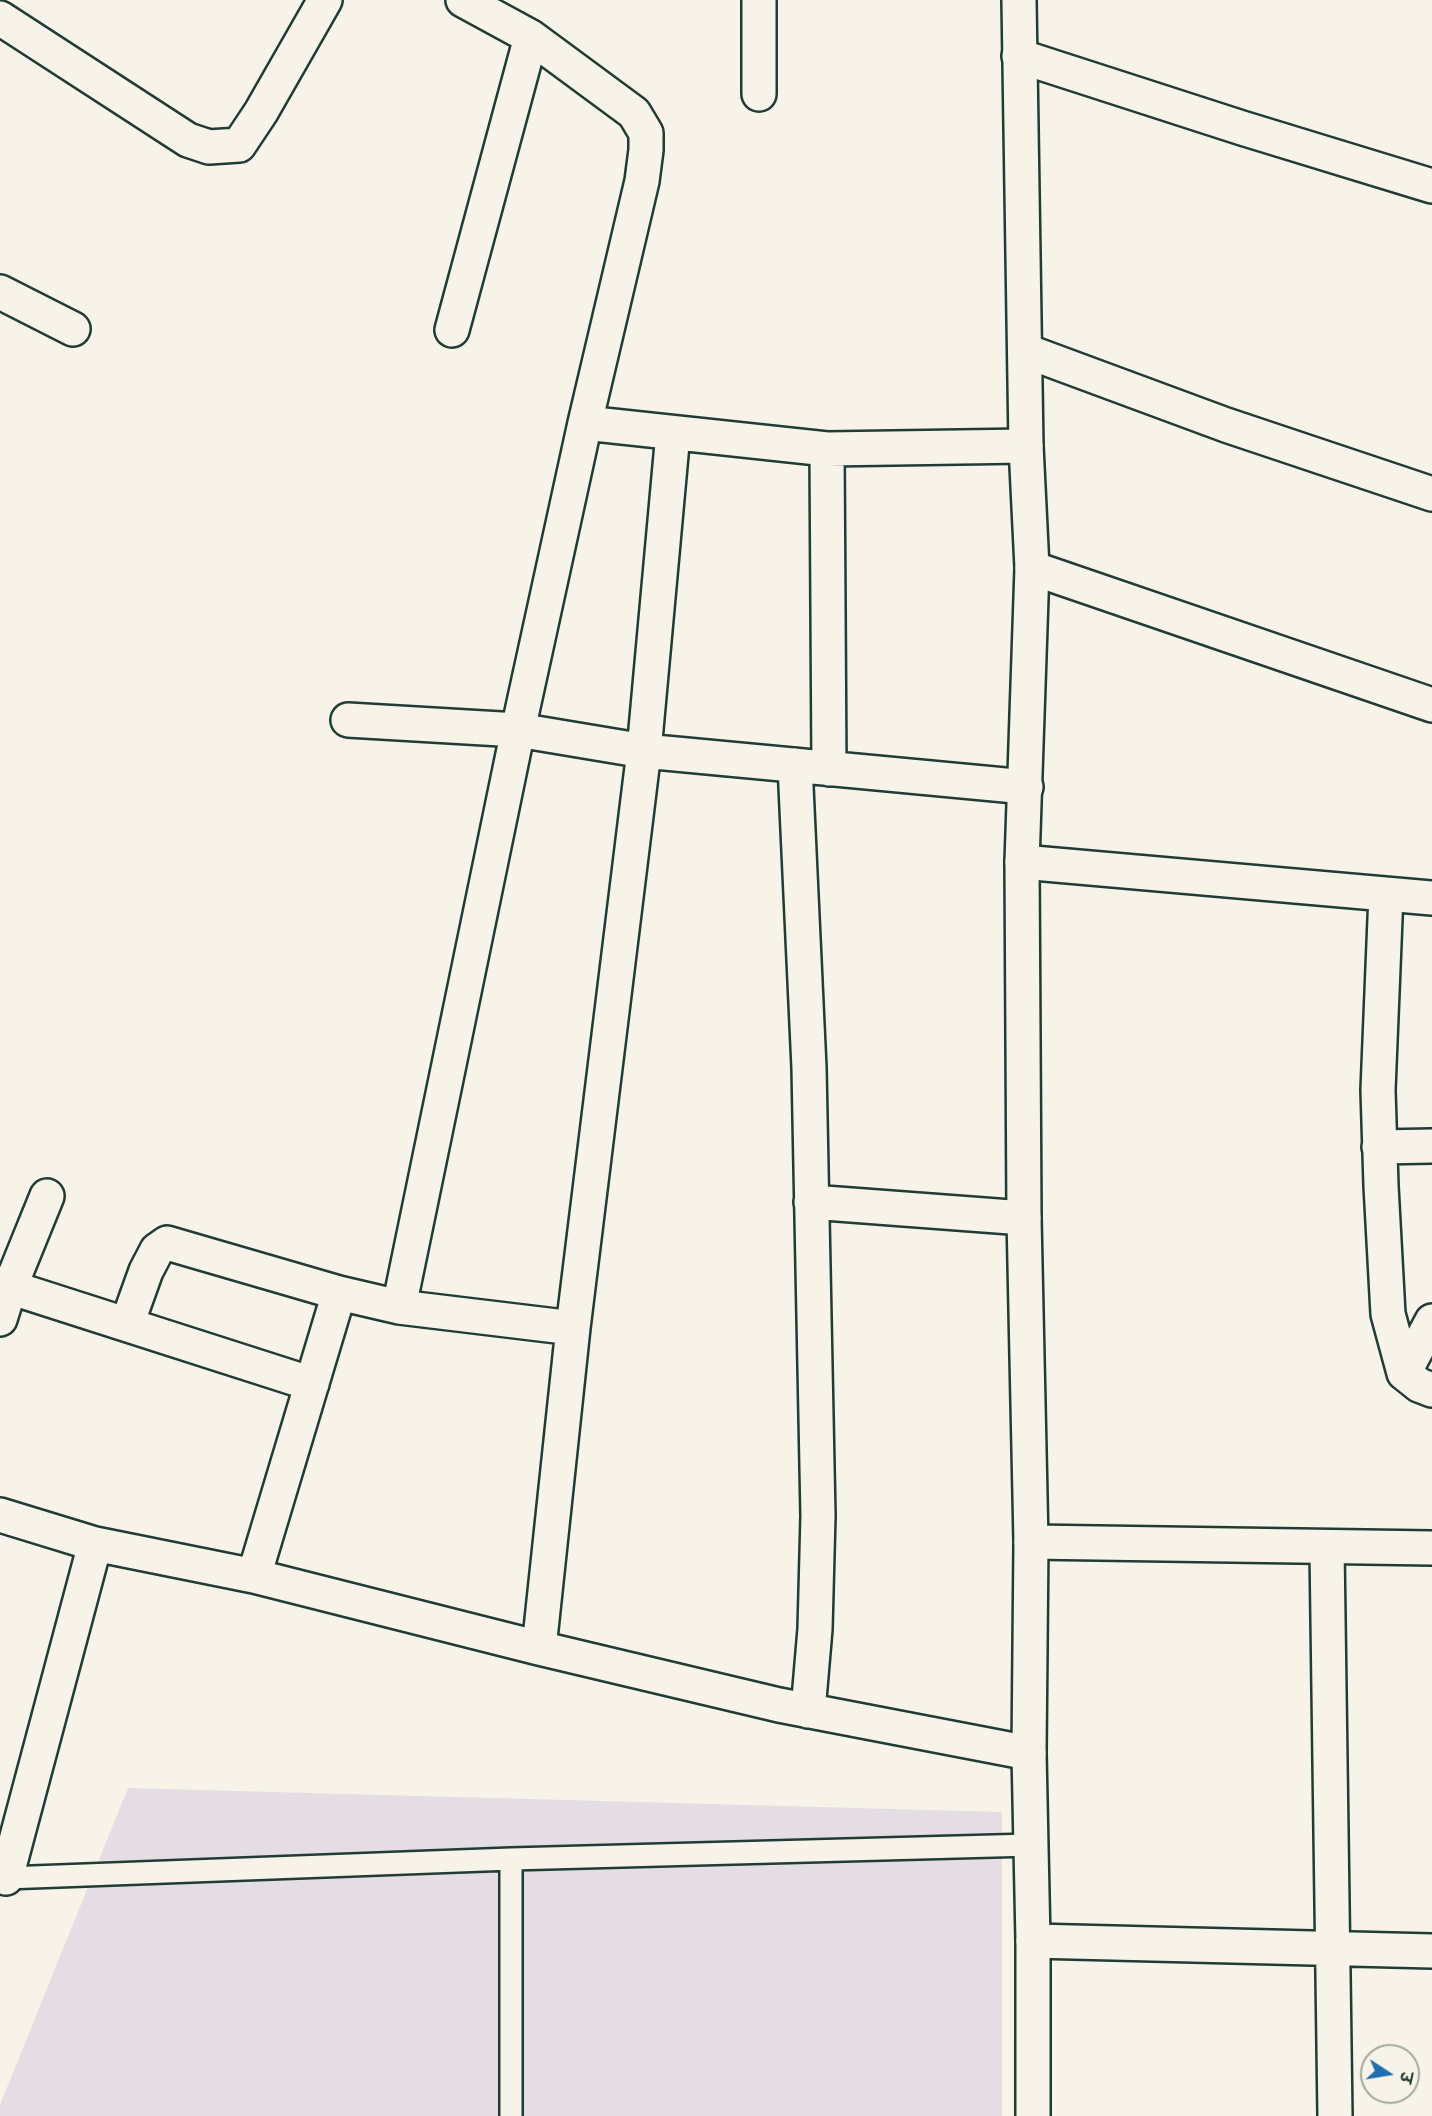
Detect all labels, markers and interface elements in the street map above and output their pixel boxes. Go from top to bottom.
north arrow [1360,2044,1420,2104]
text: उ [1396,2070,1417,2085]

